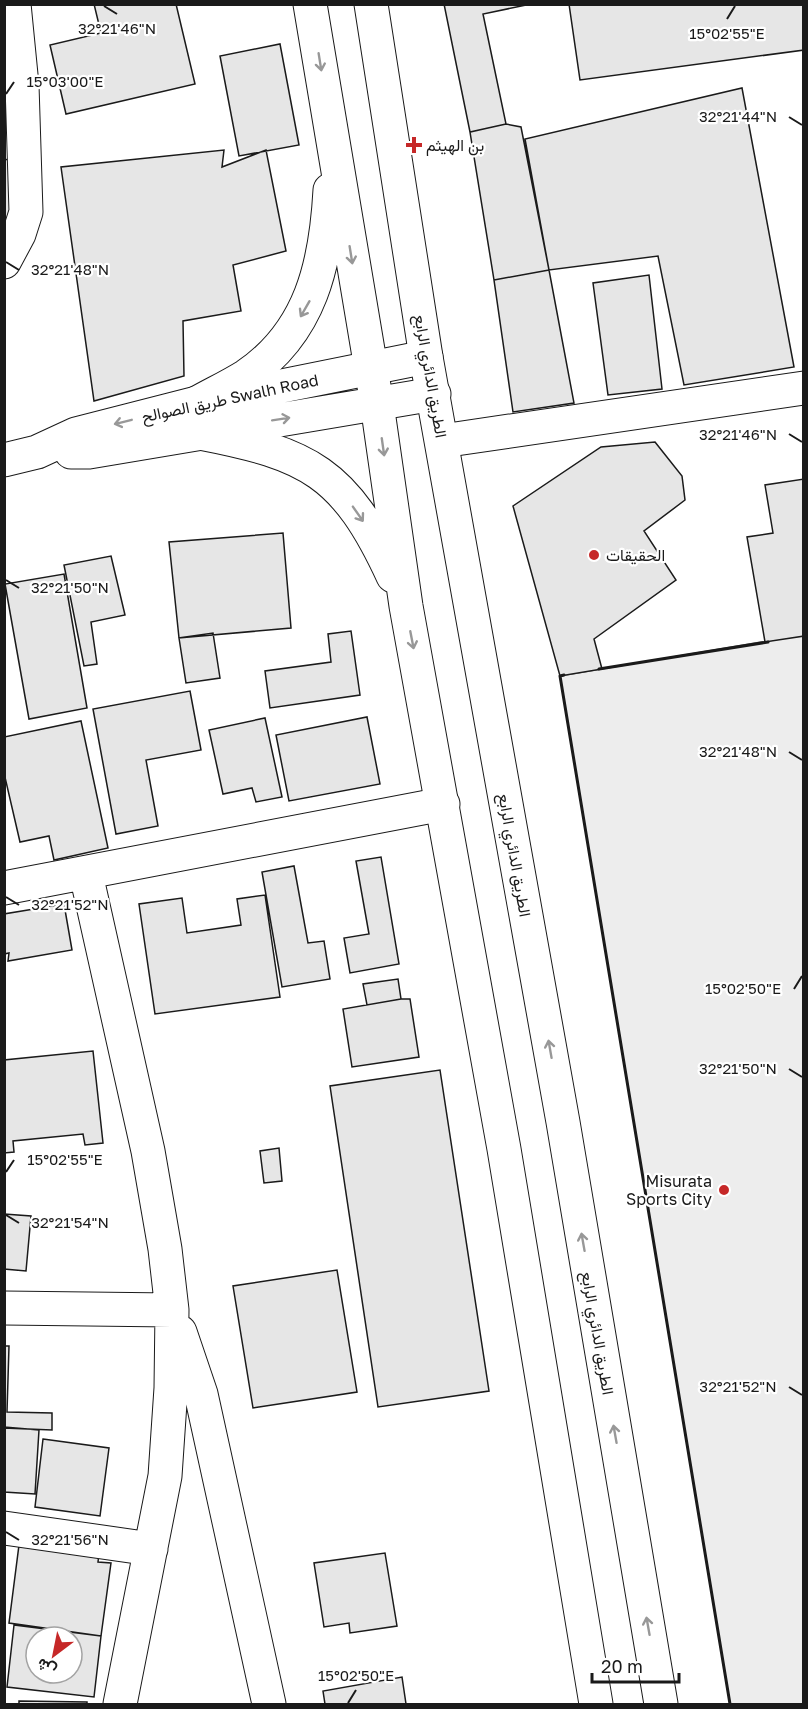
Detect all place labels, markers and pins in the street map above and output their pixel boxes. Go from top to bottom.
place label: بن الهيثم [426,135,484,156]
marker: بن الهيثم [407,138,421,152]
place label: الحقيقات [606,545,665,565]
marker: الحقيقات [587,548,601,562]
place label: Misurata Sports City [626,1171,712,1209]
marker: Misurata Sports City [717,1183,731,1197]

